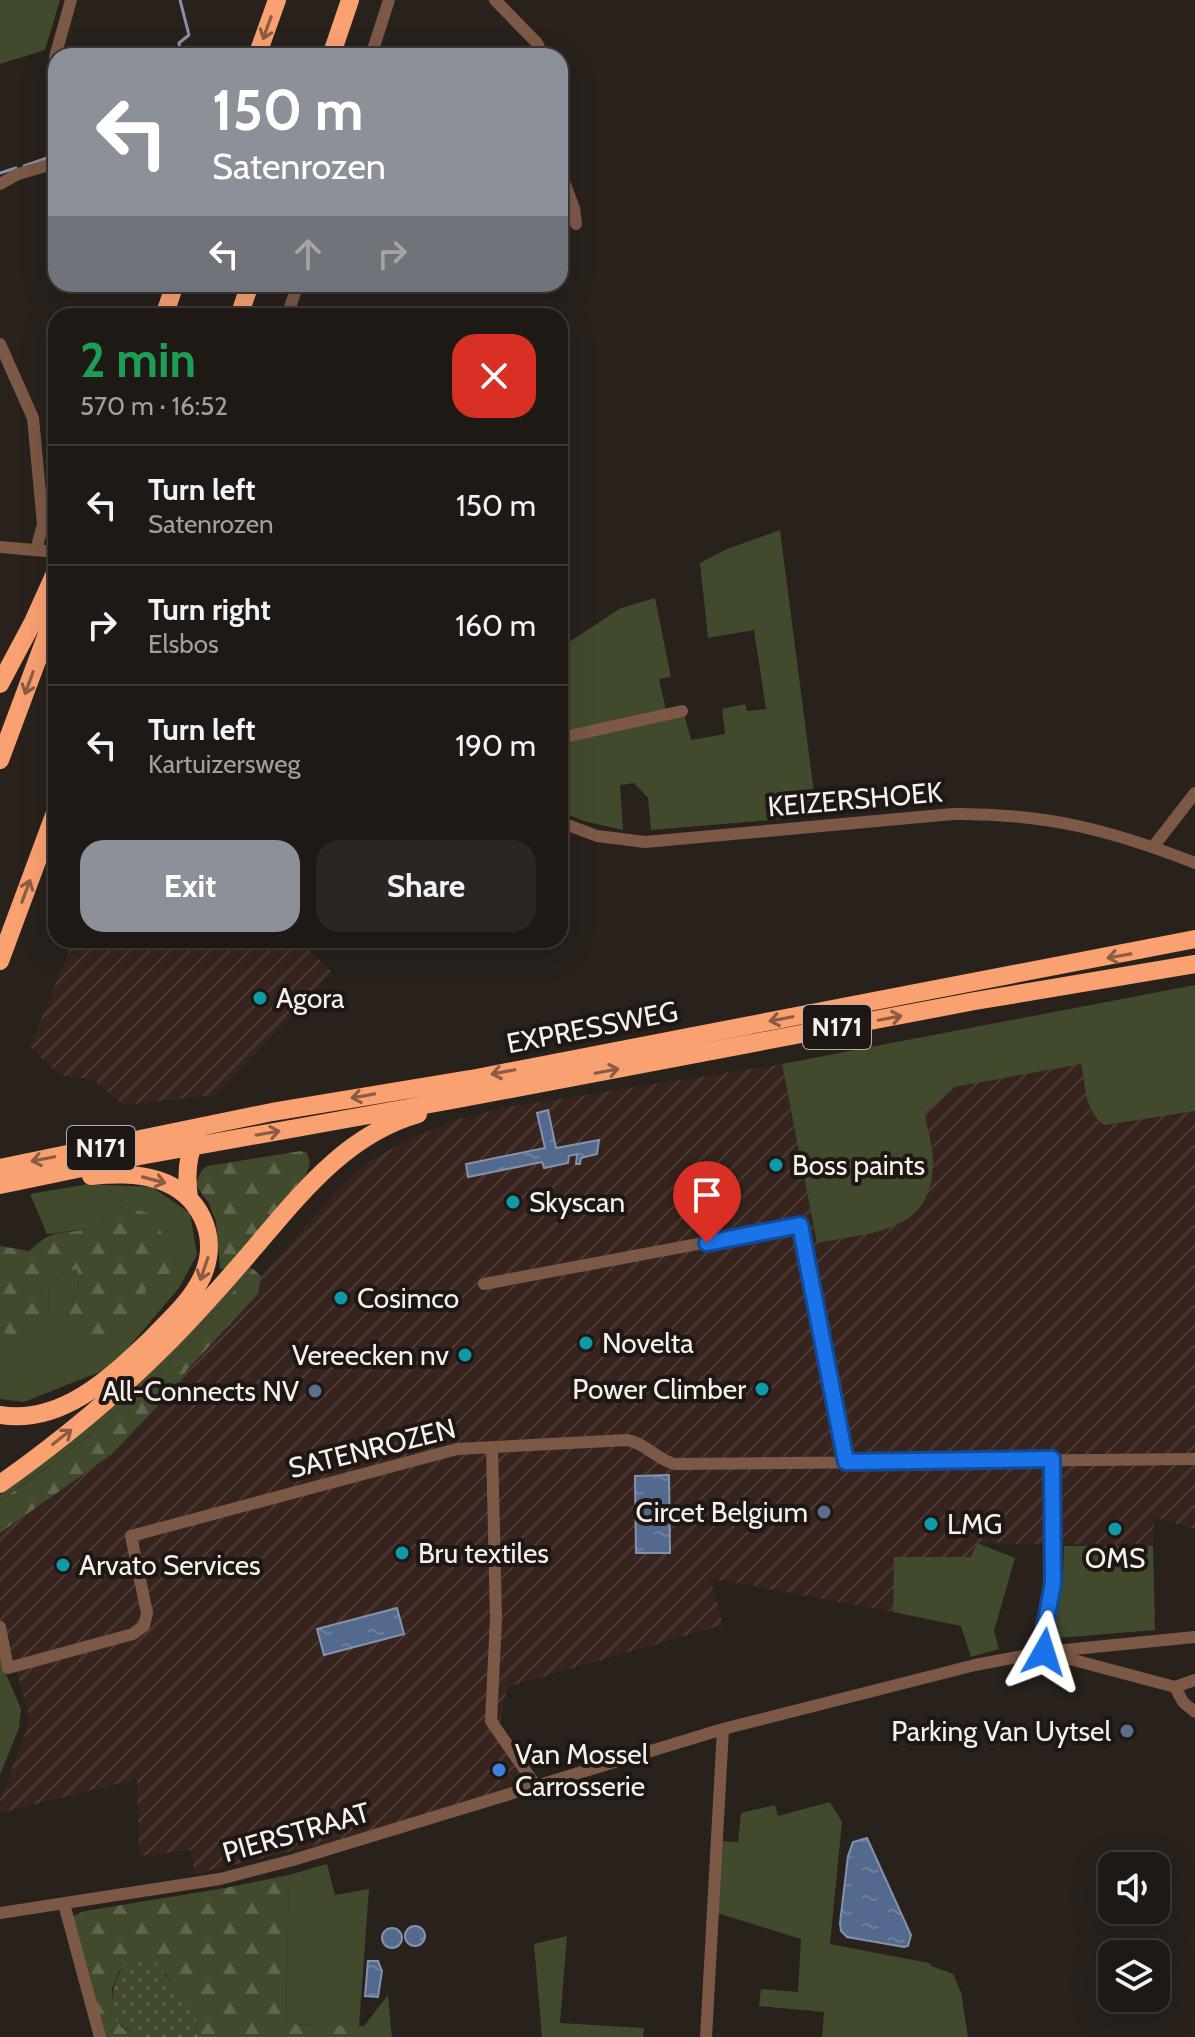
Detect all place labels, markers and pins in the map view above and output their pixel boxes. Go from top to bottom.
place label: Agora [276,981,345,1015]
marker: Agora [251,989,269,1007]
place label: Boss paints [792,1148,925,1182]
marker: Boss paints [767,1156,785,1174]
pin [673,1161,741,1243]
place label: Skyscan [529,1185,625,1219]
marker: Skyscan [504,1193,522,1211]
place label: Cosimco [357,1281,459,1315]
marker: Cosimco [332,1289,350,1307]
place label: Novelta [602,1326,694,1360]
marker: Novelta [577,1334,595,1352]
place label: Vereecken nv [292,1338,449,1372]
marker: Vereecken nv [456,1346,474,1364]
place label: Power Climber [572,1372,746,1406]
place label: All-Connects NV [102,1374,299,1408]
marker: Power Climber [753,1380,771,1398]
marker: All-Connects NV [306,1382,324,1400]
place label: Circet Belgium [636,1495,808,1529]
marker: Circet Belgium [815,1503,833,1521]
place label: LMG [947,1507,1002,1541]
marker: LMG [922,1515,940,1533]
marker: OMS [1106,1520,1124,1538]
place label: Bru textiles [418,1536,549,1570]
place label: OMS [1085,1541,1145,1575]
marker: Bru textiles [393,1544,411,1562]
place label: Arvato Services [79,1548,261,1582]
marker: Arvato Services [54,1556,72,1574]
place label: Parking Van Uytsel [891,1714,1111,1748]
marker: Parking Van Uytsel [1118,1722,1136,1740]
place label: Van Mossel Carrosserie [515,1737,649,1803]
marker: Van Mossel Carrosserie [490,1761,508,1779]

